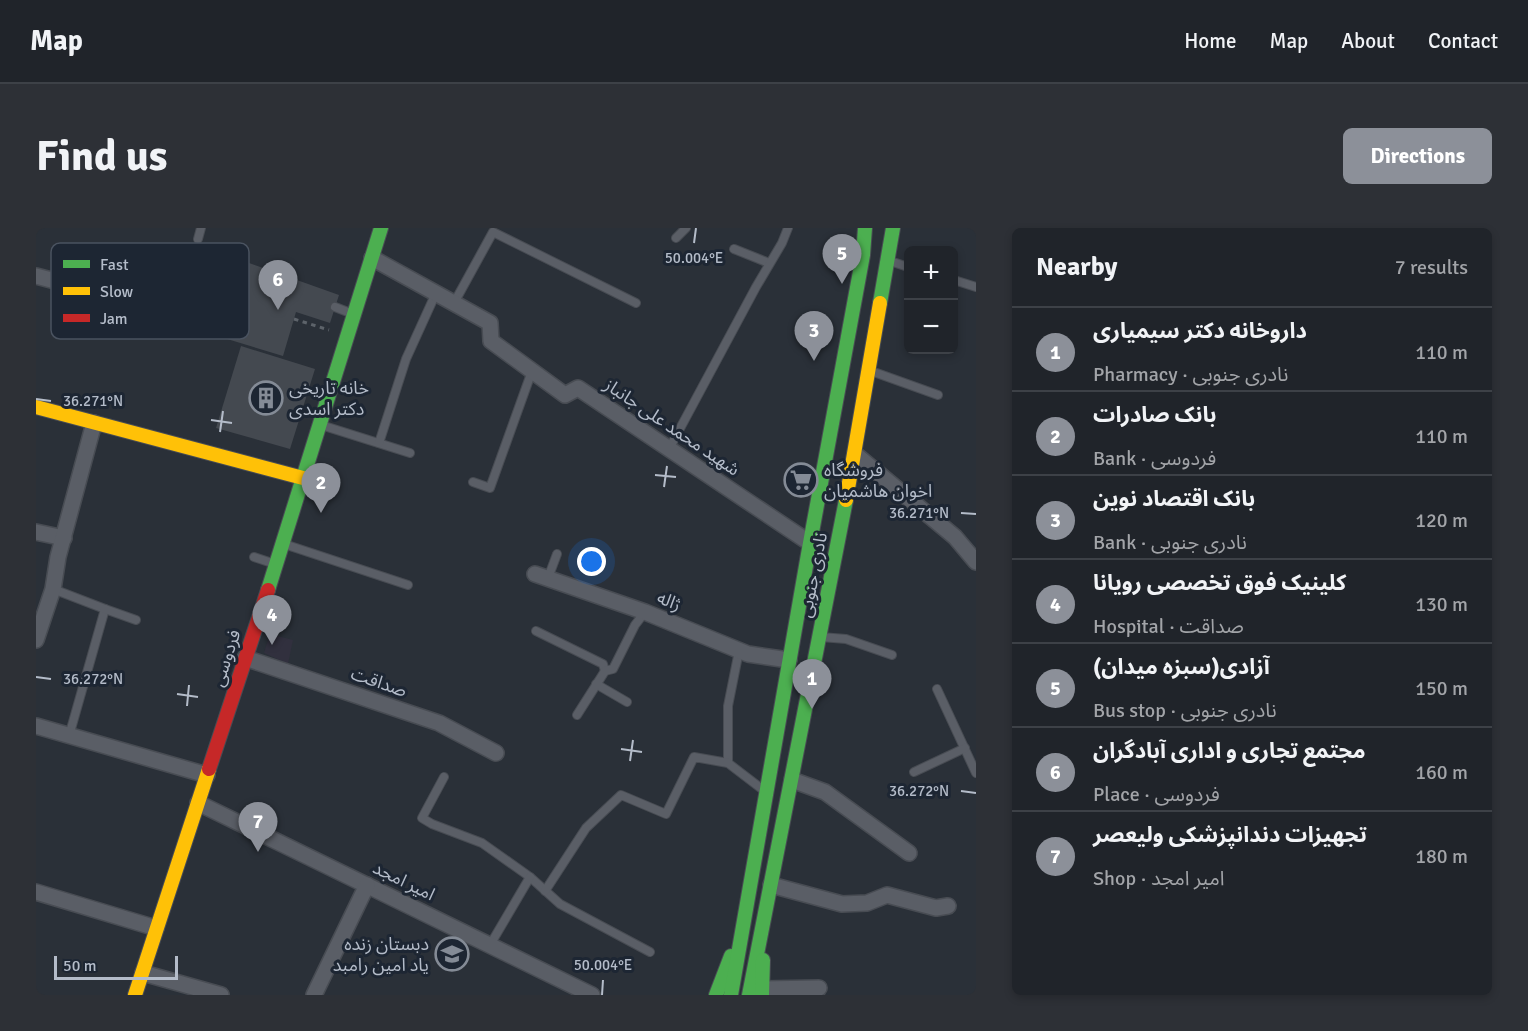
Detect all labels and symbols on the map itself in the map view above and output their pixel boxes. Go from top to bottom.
pin: 5 [822,235,862,284]
legend [51,243,249,339]
text: 50.004°E [665,249,723,267]
text: Fast [100,255,129,275]
pin: 6 [258,260,298,310]
text: Slow [100,282,134,302]
text: Jam [100,309,128,329]
pin: 3 [794,312,834,361]
street label: شهید محمد علی جانباز [599,373,744,480]
place label: خانه تاریخی دکتر اسدی [289,377,369,420]
building icon: خانه تاریخی دکتر اسدی [248,380,284,416]
text: 36.271°N [63,392,123,410]
place label: فروشگاه اخوان هاشمیان [824,459,932,502]
supermarket icon: فروشگاه اخوان هاشمیان [783,462,819,498]
pin: 2 [302,464,340,513]
text: 36.271°N [889,504,949,522]
street label: نادری جنوبی [794,531,832,619]
your location [577,547,606,576]
street label: ژاله [654,586,684,616]
pin: 4 [252,596,292,645]
street label: فردوسی [206,627,246,689]
pin: 1 [792,660,832,709]
street label: صداقت [348,662,410,702]
text: 36.272°N [63,670,123,688]
text: 36.272°N [889,782,949,800]
pin: 7 [238,802,278,852]
street label: امیر امجد [369,857,439,905]
place label: دبستان زنده یاد امین رامبد [333,933,429,976]
school or university icon: دبستان زنده یاد امین رامبد [434,936,470,972]
scale bar [54,953,178,980]
text: 50.004°E [574,956,632,974]

